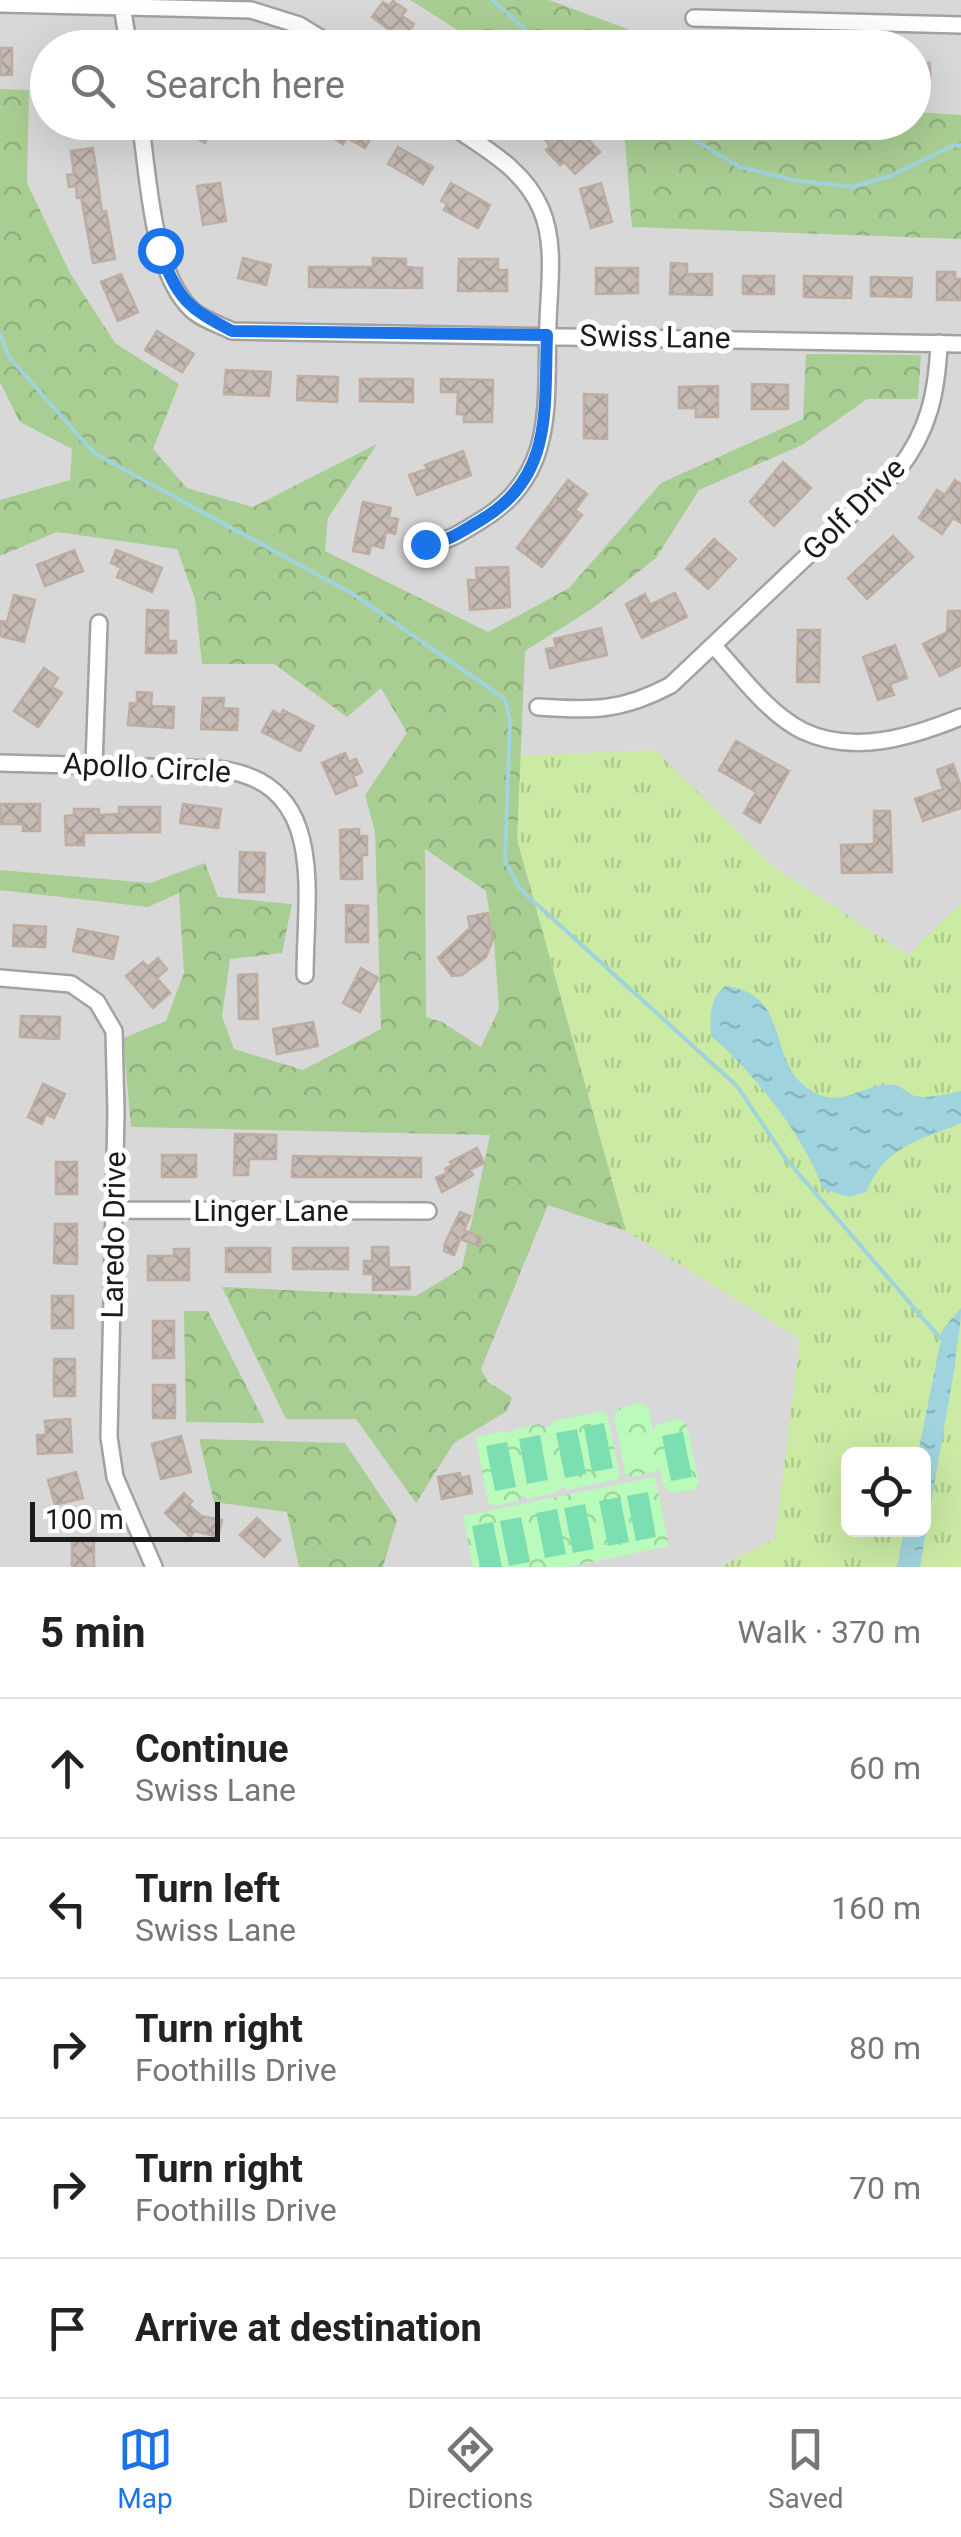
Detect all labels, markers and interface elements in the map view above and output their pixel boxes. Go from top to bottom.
search box [30,30,931,140]
icon: search [65,58,120,113]
text: Search here [145,63,345,107]
route start [138,228,184,274]
street label: Swiss Lane [579,318,731,355]
street label: Golf Drive [795,450,912,567]
route end [403,522,449,568]
street label: Apollo Circle [62,746,232,789]
street label: Laredo Drive [95,1151,132,1319]
street label: Linger Lane [193,1193,349,1228]
map controls [841,1447,931,1537]
button: locate [841,1447,931,1537]
scale bar [30,1497,220,1542]
text: 100 m [45,1503,124,1536]
text: 5 min [40,1608,146,1657]
text: Walk · 370 m [738,1613,921,1651]
text: Continue [135,1727,289,1771]
icon: ahead [40,1741,95,1796]
text: 60 m [849,1749,921,1787]
text: Swiss Lane [135,1771,296,1809]
text: Turn left [135,1867,280,1911]
icon: left [40,1881,95,1936]
text: 160 m [831,1889,921,1927]
text: Swiss Lane [135,1911,296,1949]
text: Turn right [135,2007,303,2051]
icon: right [40,2021,95,2076]
text: 80 m [849,2029,921,2067]
text: Foothills Drive [135,2051,337,2089]
text: Turn right [135,2147,303,2191]
icon: right [40,2161,95,2216]
text: 70 m [849,2169,921,2207]
text: Foothills Drive [135,2191,337,2229]
icon: arrive [40,2301,95,2356]
text: Arrive at destination [135,2306,482,2350]
tab: Map [117,2422,173,2515]
tab: Directions [407,2422,533,2515]
tab: Saved [768,2422,844,2515]

